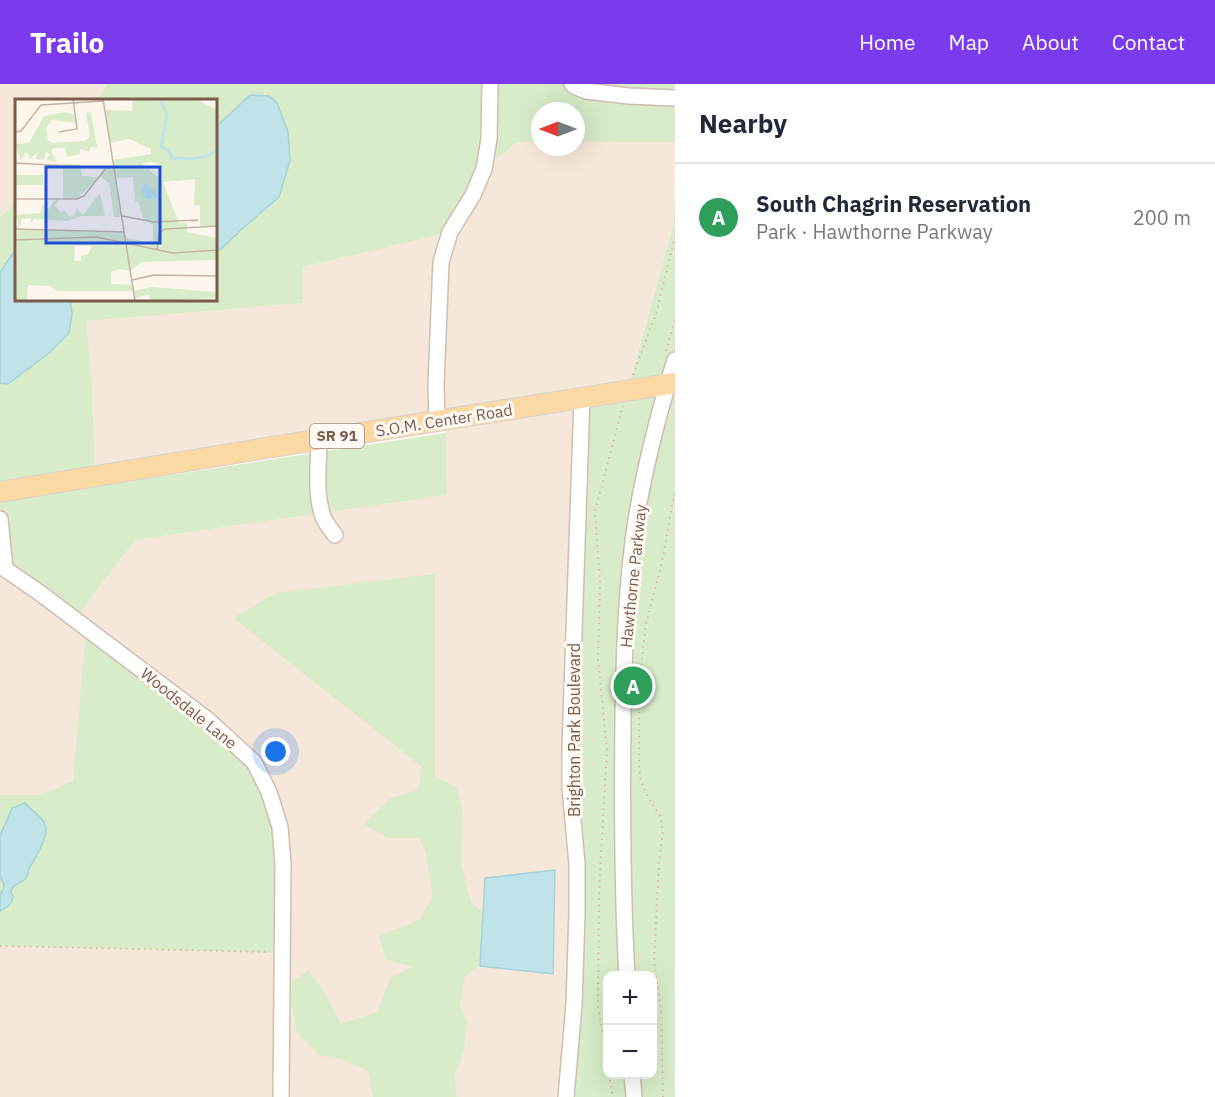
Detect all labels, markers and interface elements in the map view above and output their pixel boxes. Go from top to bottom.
text: Trailo [30,24,104,61]
text: Home [859,28,916,56]
text: Map [949,28,989,56]
text: About [1022,28,1079,56]
text: Contact [1112,28,1185,56]
inset map [15,99,218,302]
north arrow [531,102,585,156]
text: Nearby [699,106,787,140]
text: South Chagrin Reservation [756,189,1031,218]
text: A [712,204,725,231]
text: 200 m [1133,204,1191,231]
text: Park · Hawthorne Parkway [756,218,993,245]
street label: S.O.M. Center Road [374,399,514,441]
road number: SR 91 [310,424,364,448]
street label: Hawthorne Parkway [616,503,650,649]
street label: Brighton Park Boulevard [564,643,584,817]
street label: Woodsdale Lane [137,663,241,753]
pin: A [614,664,652,708]
your location [261,737,290,766]
map controls [603,971,657,1079]
button: + [603,971,657,1025]
button: − [603,1025,657,1079]

